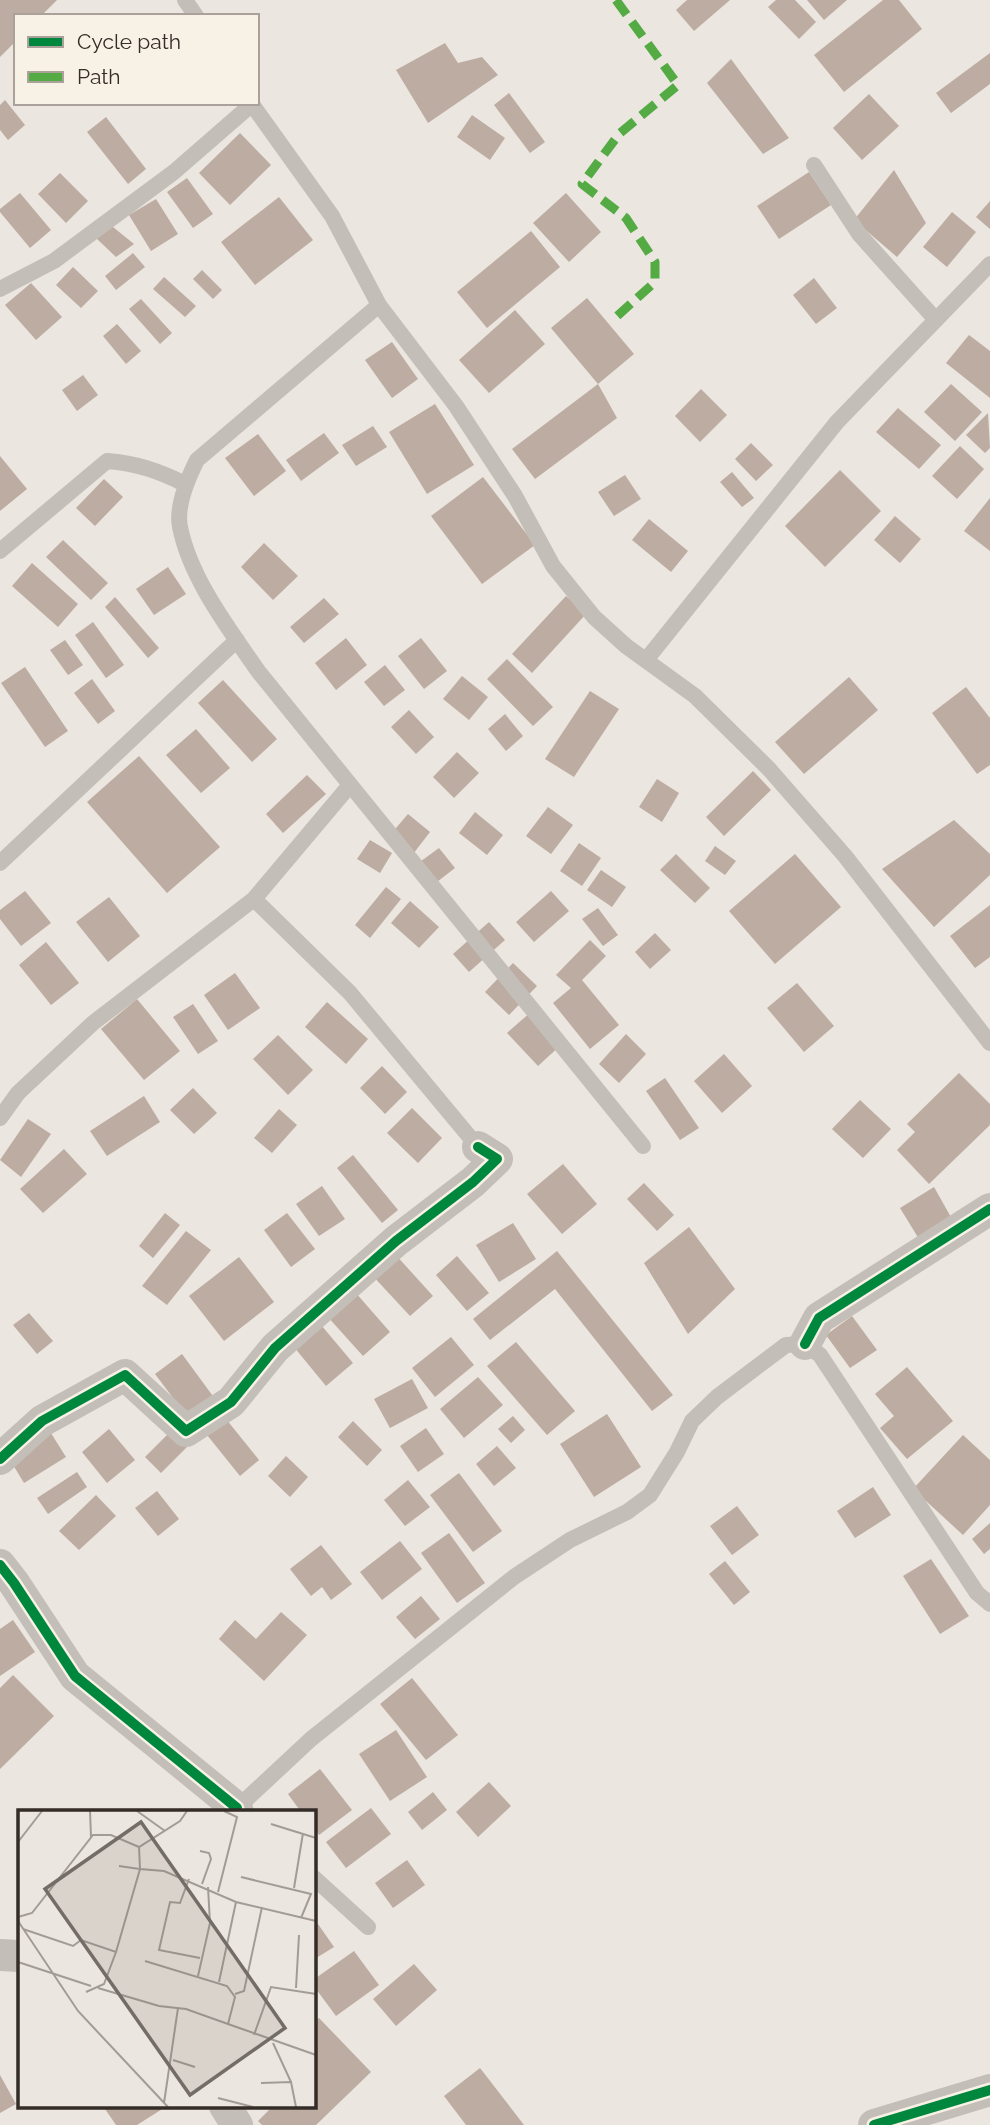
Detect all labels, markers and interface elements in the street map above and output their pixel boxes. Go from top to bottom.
legend [14,14,259,105]
text: Cycle path [77,29,181,54]
text: Path [77,64,121,89]
inset map [18,1810,315,2108]

